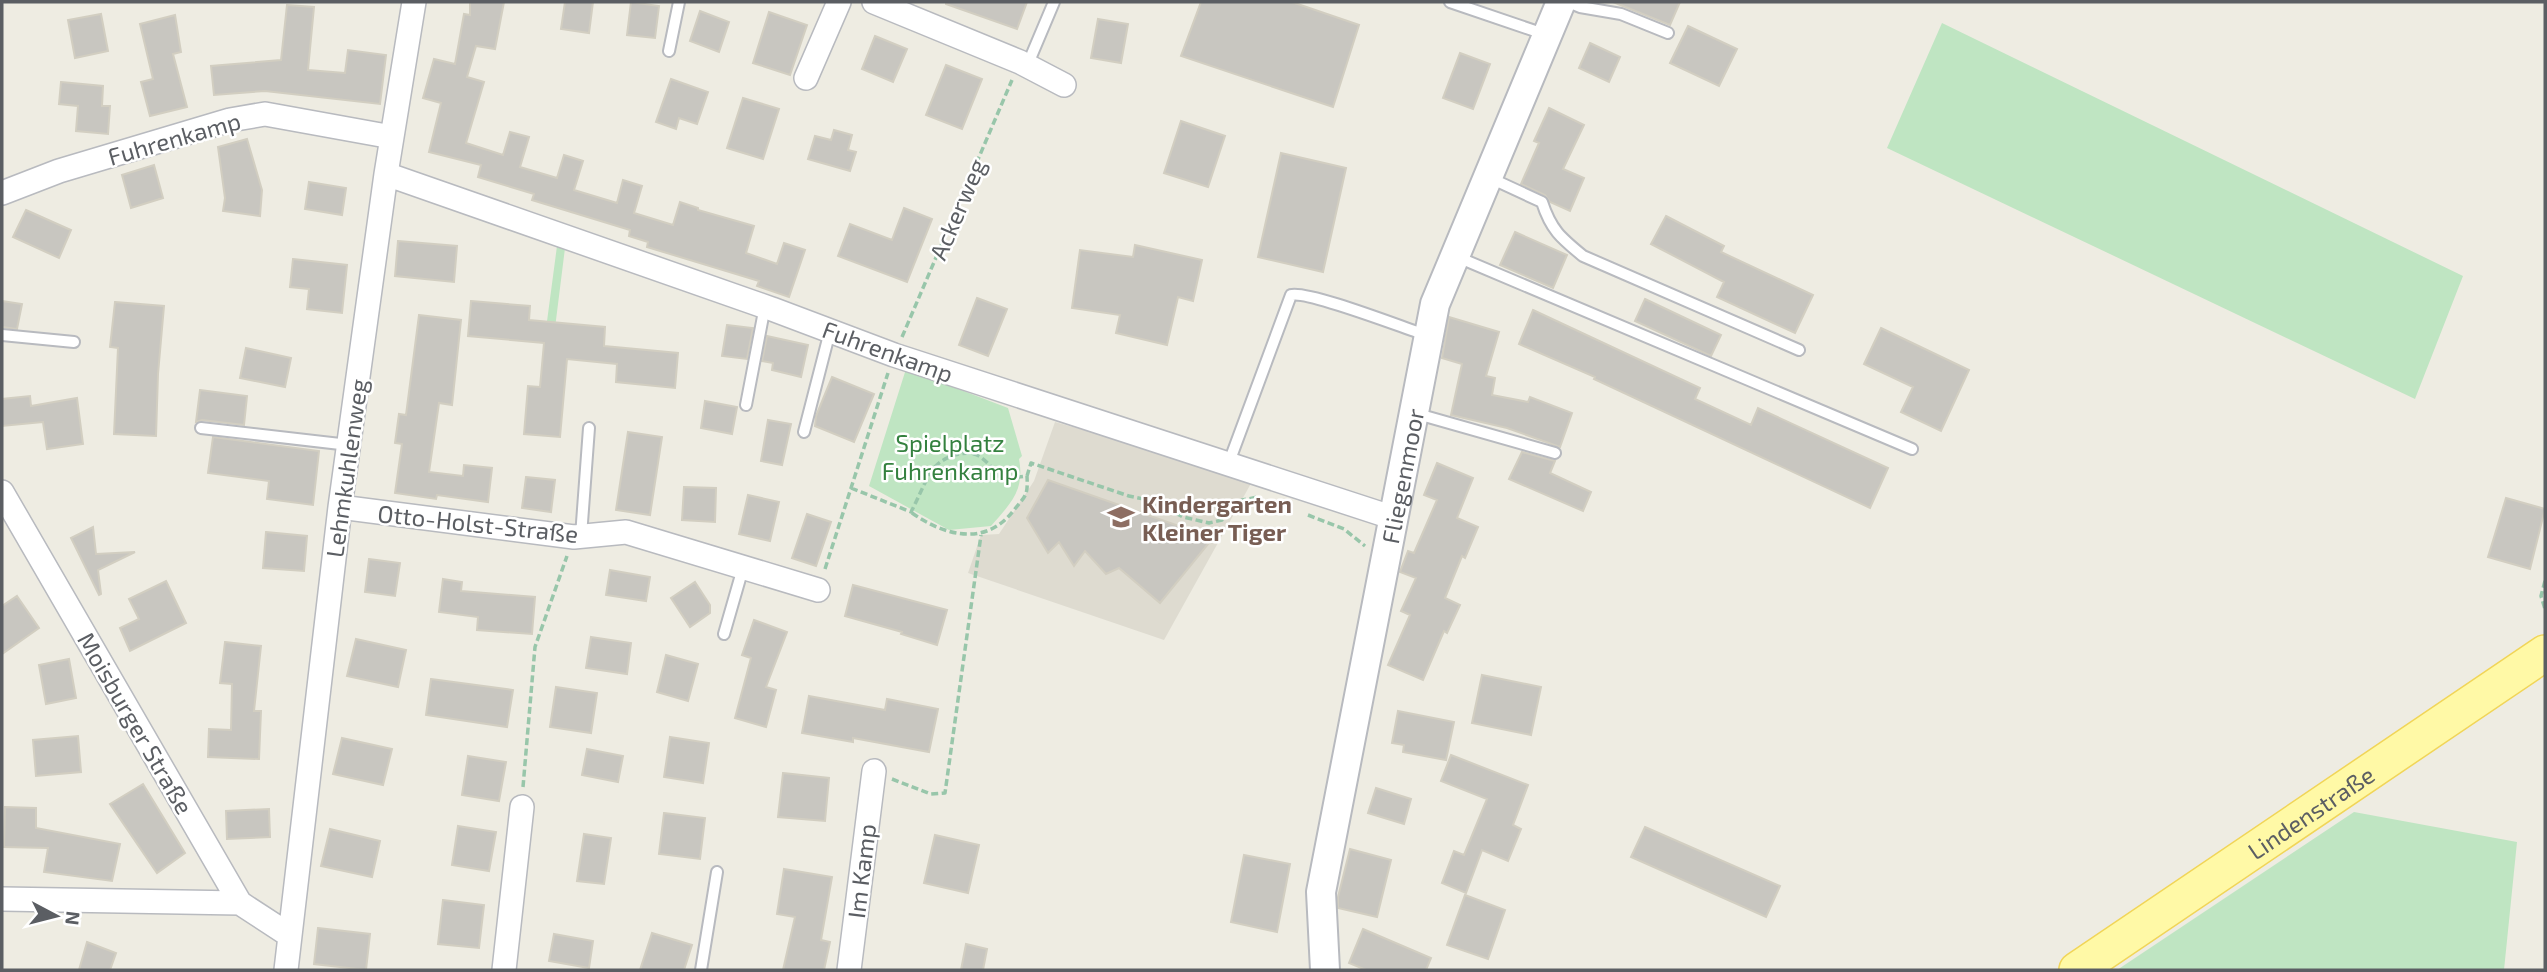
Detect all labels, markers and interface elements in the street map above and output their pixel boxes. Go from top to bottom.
street label: Fuhrenkamp [104,105,244,171]
street label: Ackerweg [923,154,991,264]
street label: Fuhrenkamp [819,314,957,388]
street label: Lehmkuhlenweg [319,377,373,559]
street label: Fliegenmoor [1374,405,1429,546]
park label: Spielplatz Fuhrenkamp [882,428,1018,485]
place label: Kindergarten Kleiner Tiger [1142,489,1292,546]
street label: Otto-Holst-Straße [376,498,580,548]
school or university icon: Kindergarten Kleiner Tiger [1106,502,1136,532]
street label: Moisburger Straße [72,627,200,819]
street label: Lindenstraße [2242,759,2379,865]
street label: Im Kamp [841,822,881,920]
north arrow [21,881,91,951]
text: N [61,910,86,926]

